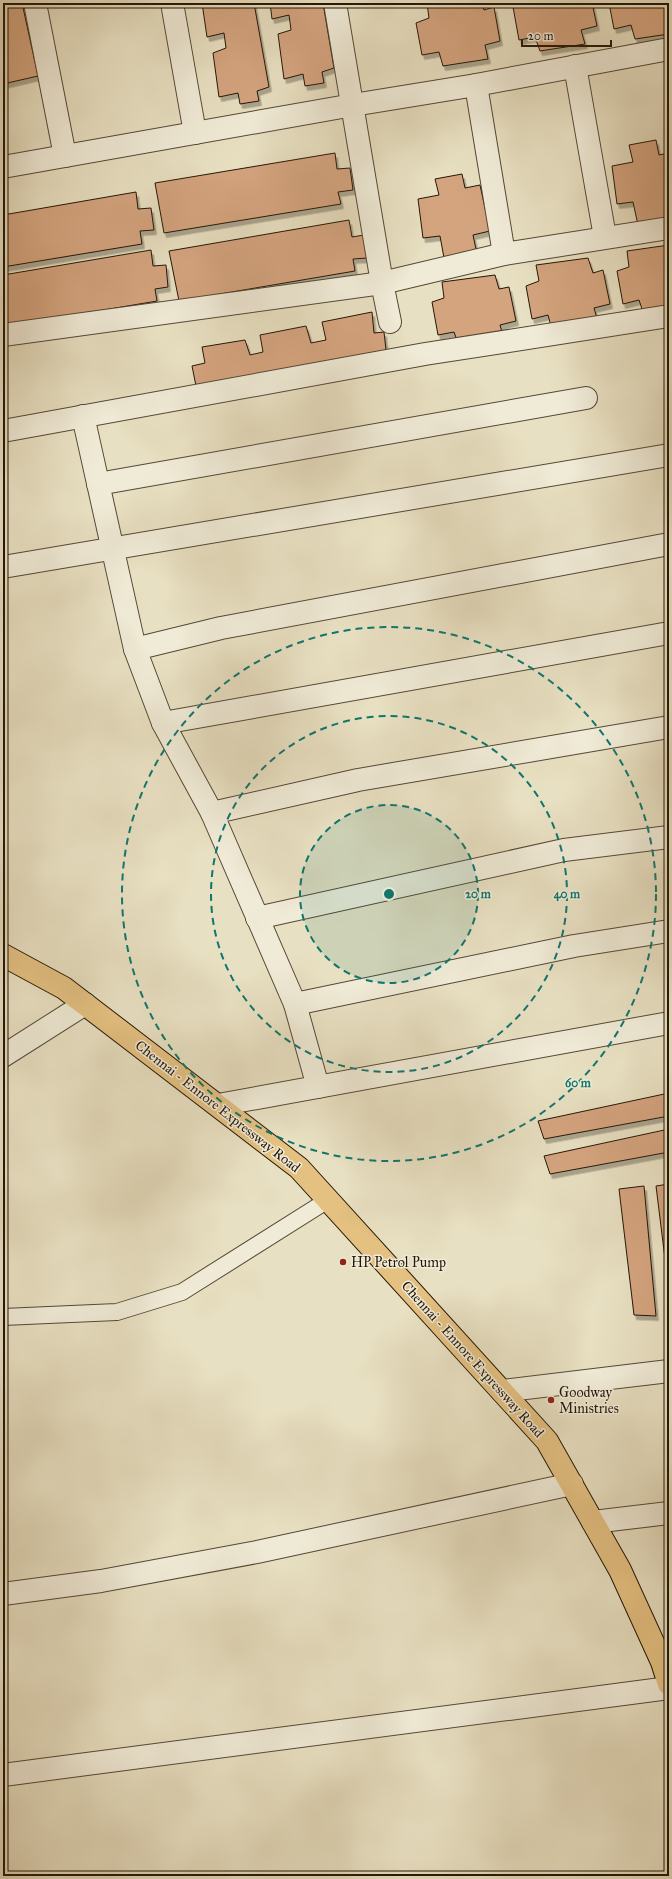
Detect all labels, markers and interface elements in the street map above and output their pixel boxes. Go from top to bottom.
scale bar [522,22,611,48]
text: 20 m [528,29,554,43]
centre of rings [382,887,396,901]
text: 20 m [465,887,492,901]
text: 40 m [554,887,581,902]
street label: Chennai - Ennore Expressway Road [132,1037,304,1176]
text: 60 m [565,1076,592,1090]
place label: HP Petrol Pump [351,1254,446,1271]
marker: HP Petrol Pump [338,1257,348,1267]
street label: Chennai - Ennore Expressway Road [398,1278,547,1441]
place label: Goodway Ministries [559,1384,619,1417]
marker: Goodway Ministries [546,1395,556,1405]

